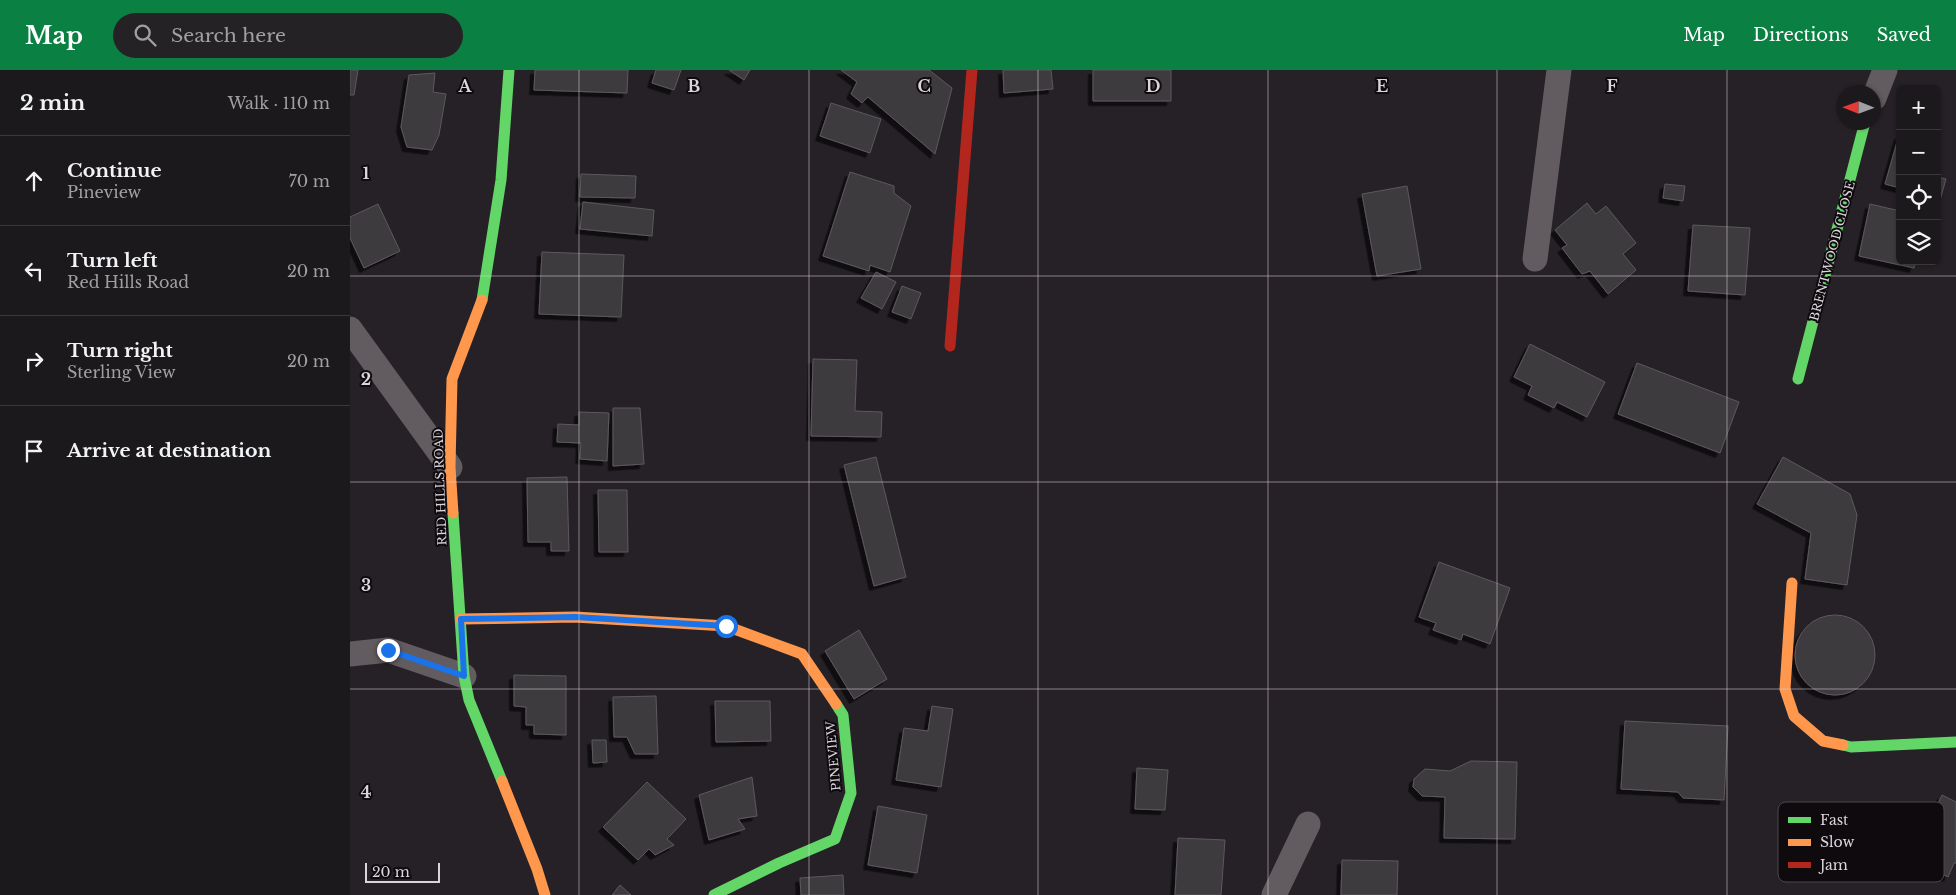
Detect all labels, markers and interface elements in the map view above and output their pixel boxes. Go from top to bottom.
search box [113,13,463,58]
text: Map [25,21,83,50]
icon: search [131,21,159,49]
text: Search here [171,24,286,47]
text: Map [1683,24,1725,46]
text: Directions [1753,24,1849,46]
text: Saved [1877,24,1931,46]
text: A [458,76,473,96]
text: B [688,76,701,96]
text: C [917,76,931,96]
text: D [1146,76,1160,96]
text: E [1376,76,1388,96]
text: F [1606,76,1618,96]
north arrow [1836,85,1881,130]
map controls [1896,85,1941,265]
button: + [1896,85,1941,130]
text: 2 min [20,90,85,116]
text: Walk · 110 m [228,93,330,113]
button: − [1896,130,1941,175]
text: Continue [67,159,162,182]
text: 1 [363,163,370,183]
icon: ahead [20,167,48,195]
text: 70 m [289,171,330,191]
button: locate [1896,175,1941,220]
street label: BRENTWOOD CLOSE [1806,179,1858,323]
text: Pineview [67,182,141,202]
button: layers [1896,220,1941,265]
text: Turn left [67,249,158,272]
icon: left [20,257,48,285]
text: 20 m [287,261,330,281]
text: Red Hills Road [67,272,189,292]
text: Turn right [67,339,173,362]
icon: right [20,347,48,375]
text: 20 m [287,351,330,371]
text: Sterling View [67,362,176,382]
text: 2 [361,369,371,389]
street label: RED HILLS ROAD [430,428,450,546]
icon: arrive [20,437,48,465]
text: Arrive at destination [67,439,271,462]
text: 3 [361,575,371,595]
route start [715,615,738,638]
route end [377,639,400,662]
street label: PINEVIEW [822,720,844,792]
text: 4 [361,782,371,802]
legend [1778,802,1944,882]
text: Fast [1820,811,1849,829]
text: Slow [1820,833,1854,851]
text: Jam [1818,856,1848,874]
scale bar [365,860,440,883]
text: 20 m [372,863,410,881]

